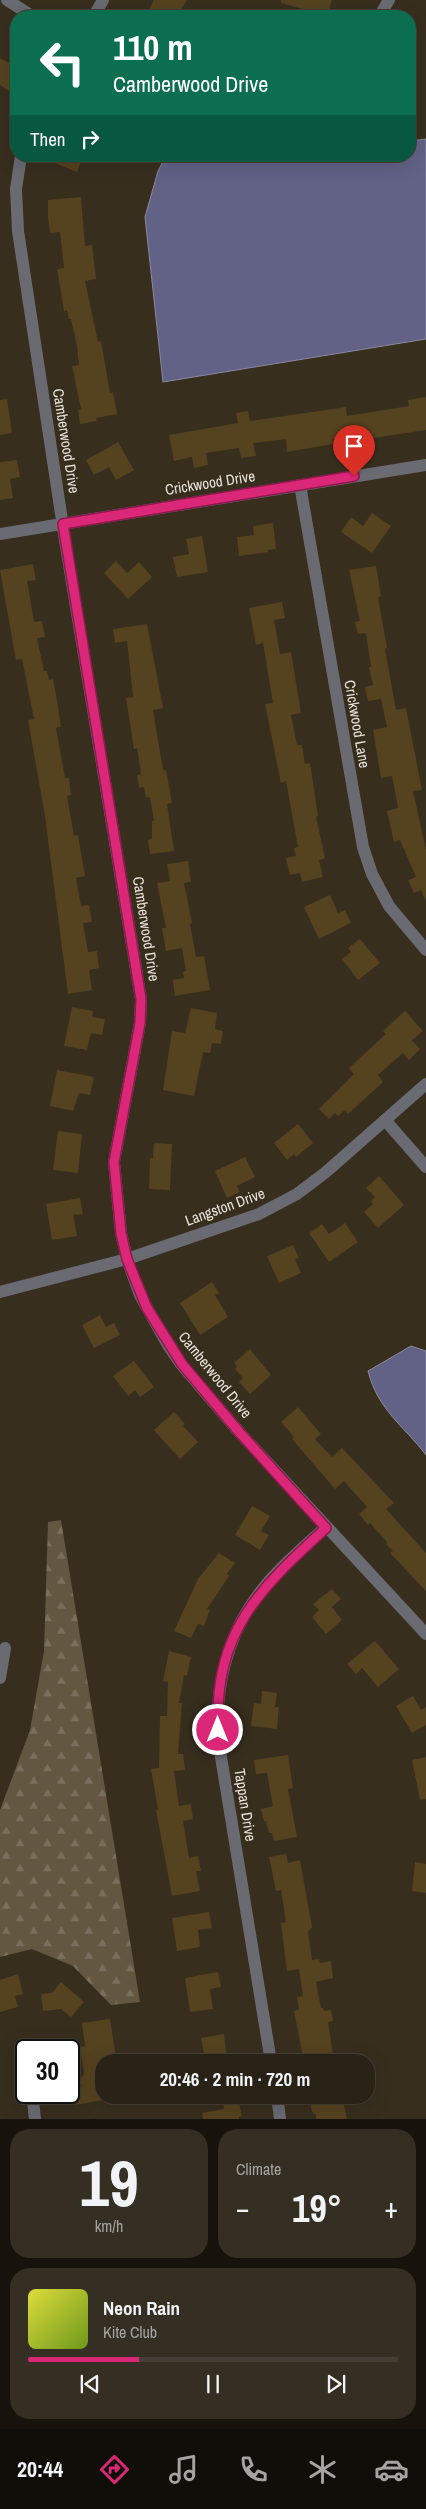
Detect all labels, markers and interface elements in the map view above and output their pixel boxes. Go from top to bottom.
text: 110 m [113,24,193,71]
icon: left [30,30,95,95]
text: Camberwood Drive [113,69,268,99]
icon: right [76,125,104,153]
text: Then [30,126,66,152]
street label: Camberwood Drive [48,387,85,495]
pin [333,425,375,476]
icon: arrive [340,432,368,460]
street label: Crickwood Drive [163,465,257,500]
street label: Crickwood Lane [339,678,376,770]
street label: Camberwood Drive [128,875,165,983]
street label: Langston Drive [182,1182,268,1231]
street label: Camberwood Drive [174,1327,257,1423]
position arrow [191,1703,243,1755]
street label: Tappan Drive [229,1767,262,1843]
speed limit sign: 30 [15,2039,80,2104]
text: 20:46 · 2 min · 720 m [160,2066,310,2092]
text: 19 [79,2139,139,2226]
text: Climate [236,2158,281,2180]
text: 19° [292,2183,342,2234]
text: − [236,2189,249,2227]
text: + [385,2189,398,2227]
text: km/h [95,2215,123,2237]
text: Neon Rain [103,2295,180,2321]
text: Kite Club [103,2321,157,2343]
icon: previous [76,2370,104,2398]
icon: pause [199,2370,227,2398]
icon: next [322,2370,350,2398]
icon: directions [97,2452,132,2487]
icon: music [166,2452,201,2487]
icon: phone [236,2452,271,2487]
icon: climate [305,2452,340,2487]
icon: car [374,2452,409,2487]
text: 20:44 [17,2454,63,2484]

